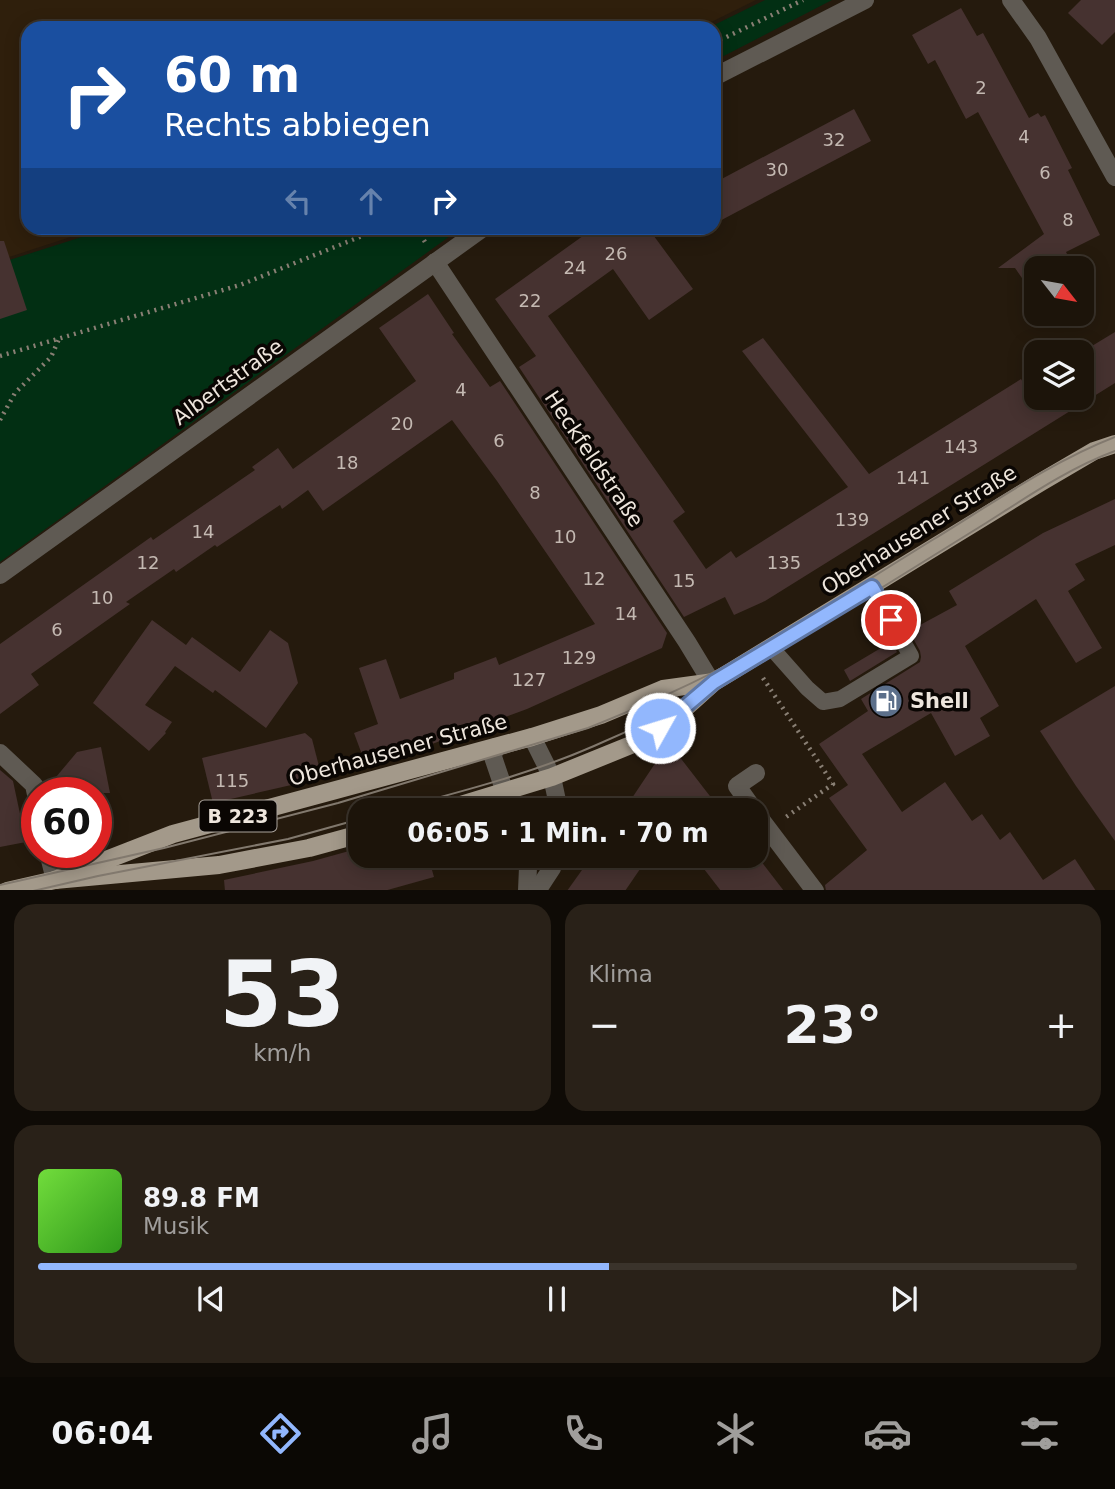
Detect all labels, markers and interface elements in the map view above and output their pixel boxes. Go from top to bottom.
text: 60 m [164,47,300,104]
icon: right [49,49,140,140]
house number: 2 [975,77,987,98]
text: Rechts abbiegen [164,106,431,144]
house number: 4 [1018,126,1030,147]
house number: 32 [823,129,845,150]
house number: 30 [766,159,788,180]
house number: 6 [1039,162,1051,183]
icon: left [279,182,317,220]
icon: ahead [352,182,390,220]
icon: right [425,182,463,220]
house number: 8 [1062,209,1074,230]
house number: 26 [605,243,627,264]
north arrow [1024,256,1094,326]
map controls [1024,256,1094,410]
house number: 24 [564,257,586,278]
house number: 22 [519,290,541,311]
street label: Albertstraße [168,334,288,430]
button: layers [1024,340,1094,410]
house number: 4 [455,379,467,400]
street label: Heckfeldstraße [540,386,648,532]
house number: 20 [391,413,413,434]
house number: 6 [493,430,505,451]
house number: 143 [944,436,978,457]
house number: 18 [336,452,358,473]
street label: Oberhausener Straße [817,460,1021,600]
house number: 141 [896,467,930,488]
house number: 8 [529,482,541,503]
house number: 139 [835,509,869,530]
house number: 14 [192,521,214,542]
house number: 10 [554,526,576,547]
house number: 12 [137,552,159,573]
house number: 135 [767,552,801,573]
house number: 12 [583,568,605,589]
house number: 15 [673,570,695,591]
house number: 10 [91,587,113,608]
pin [861,590,921,650]
icon: arrive [872,601,910,639]
house number: 14 [615,603,637,624]
house number: 6 [51,619,63,640]
house number: 129 [562,647,596,668]
house number: 127 [512,669,546,690]
fuel station icon: Shell [867,682,905,720]
place label: Shell [910,689,969,713]
position arrow [623,691,697,765]
street label: Oberhausener Straße [286,709,510,791]
house number: 115 [215,770,249,791]
speed limit sign: 60 [21,777,112,868]
road number: B 223 [200,800,276,832]
text: 06:05 · 1 Min. · 70 m [407,818,709,848]
text: 53 [219,942,346,1047]
text: Klima [589,961,653,987]
text: 23° [784,995,882,1055]
text: − [589,1003,620,1047]
text: + [1045,1003,1077,1047]
text: km/h [253,1040,311,1066]
text: 89.8 FM [143,1183,260,1213]
text: Musik [143,1213,209,1239]
icon: previous [192,1280,230,1318]
icon: pause [538,1280,576,1318]
icon: next [885,1280,923,1318]
icon: directions [256,1409,305,1458]
icon: music [408,1409,457,1458]
icon: phone [559,1409,608,1458]
icon: climate [711,1409,760,1458]
icon: car [863,1409,912,1458]
icon: filters [1015,1409,1064,1458]
text: 06:04 [51,1414,153,1452]

